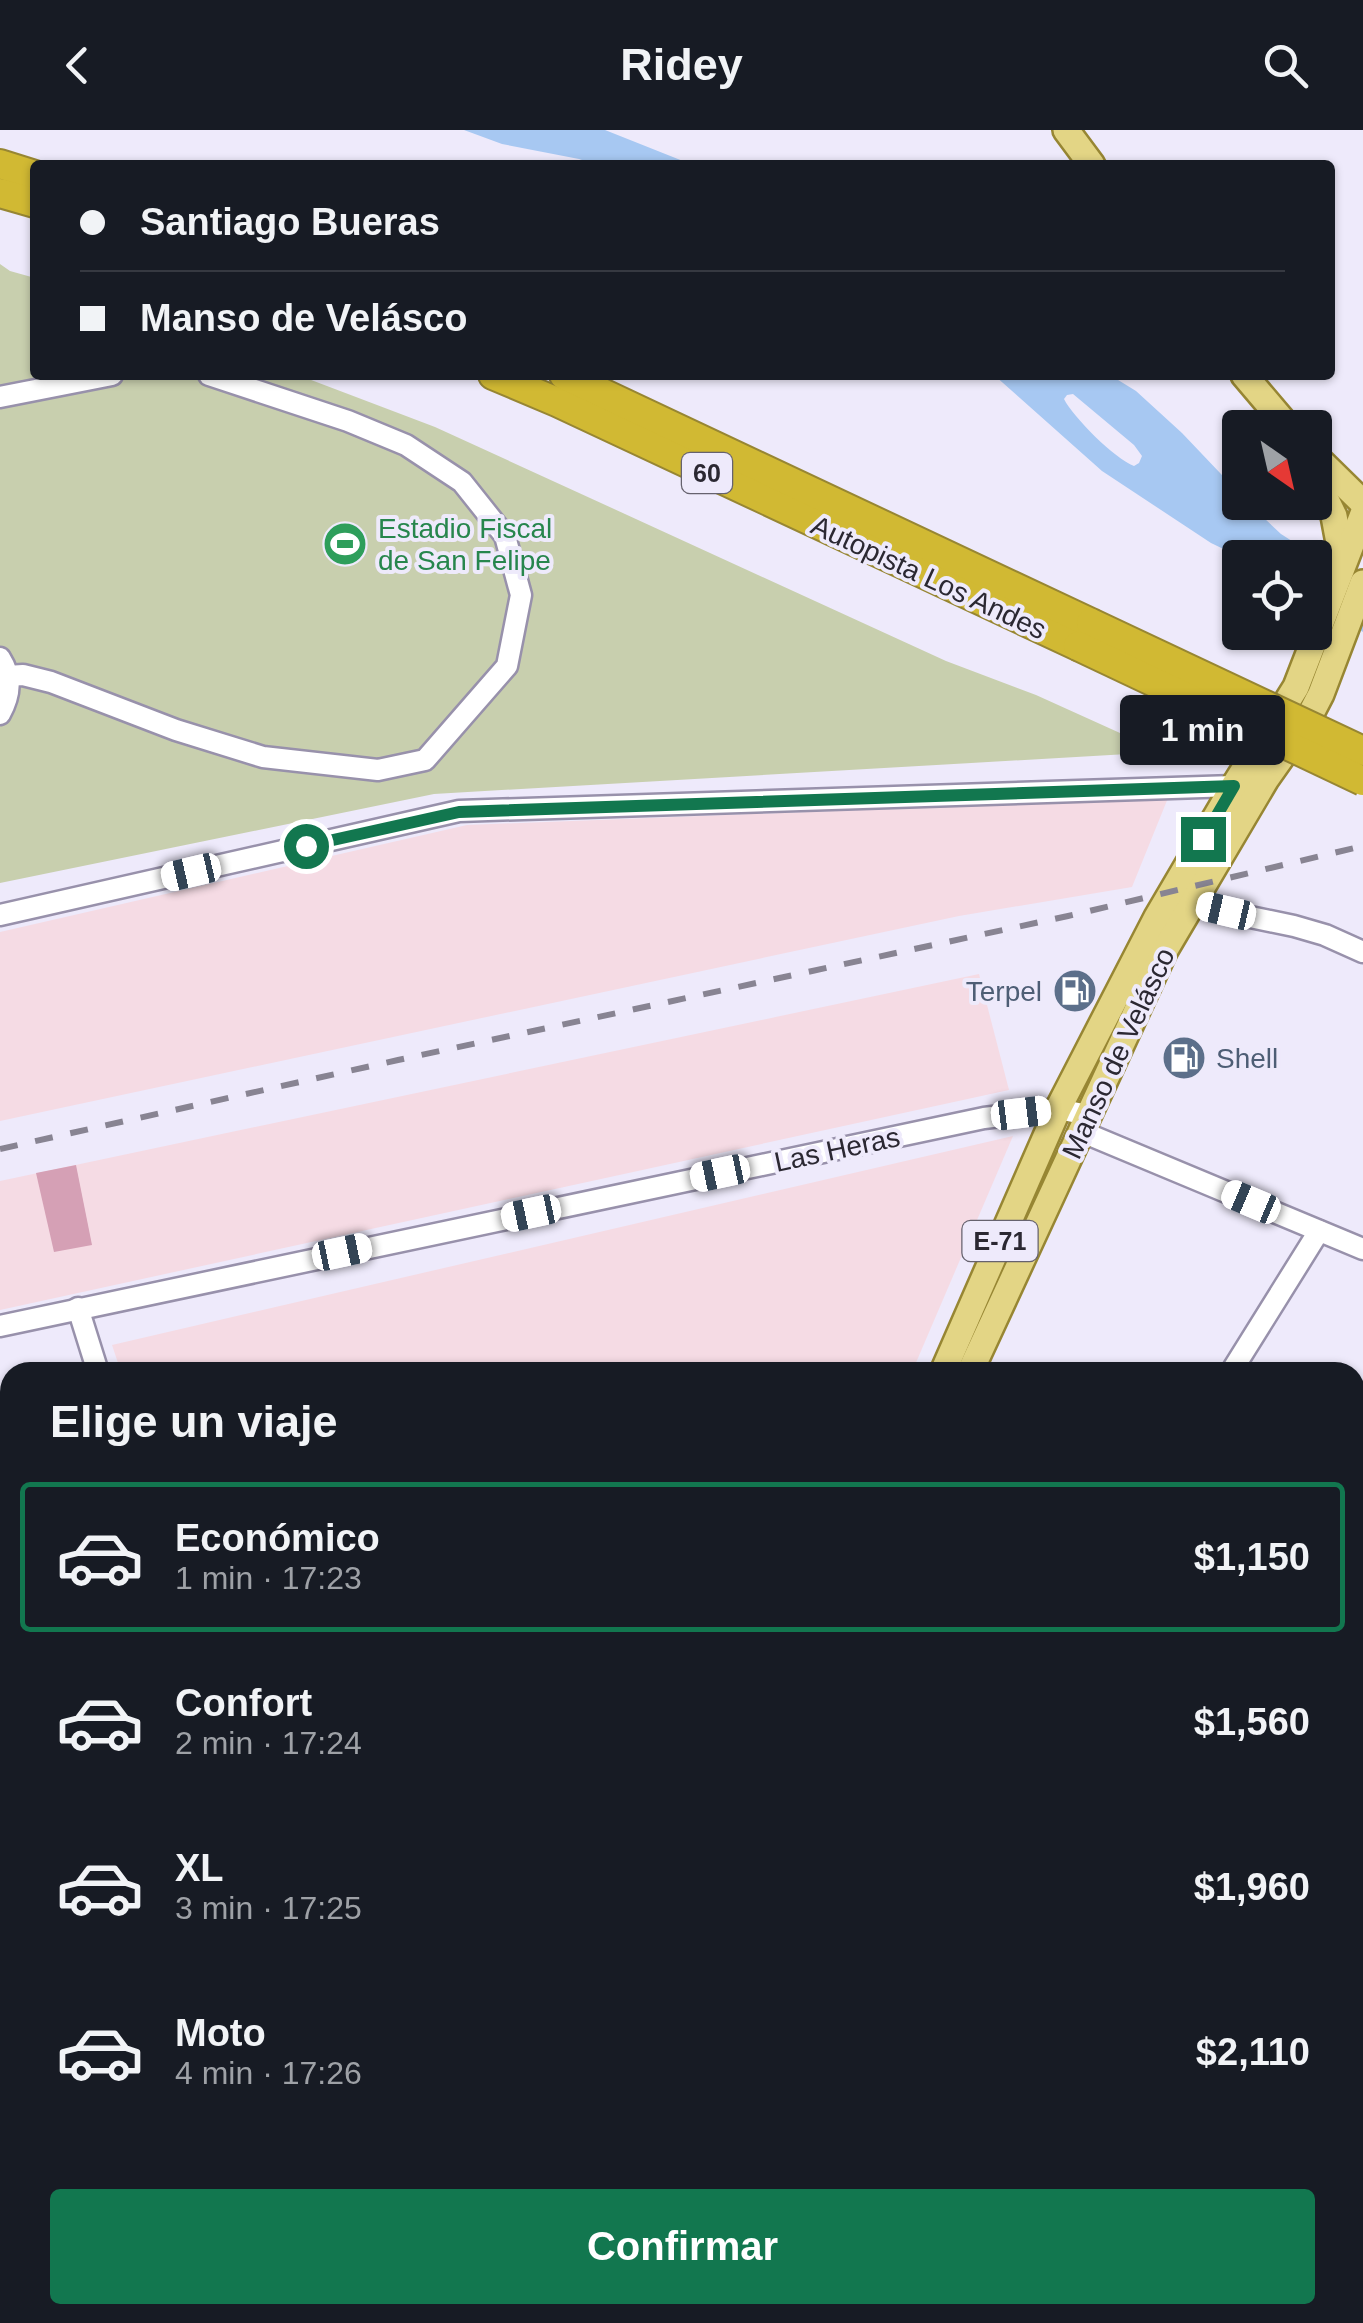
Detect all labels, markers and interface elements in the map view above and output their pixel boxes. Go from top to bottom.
icon: back [50,38,105,93]
icon: search [1258,38,1313,93]
text: Ridey [620,39,743,90]
text: Santiago Bueras [140,201,440,243]
text: Manso de Velásco [140,297,467,339]
north arrow [1222,410,1332,520]
map controls [1222,410,1332,650]
road number: 60 [682,453,732,493]
street label: Autopista Los Andes [807,509,1051,645]
place label: Estadio Fiscal de San Felipe [378,513,552,576]
sports icon: Estadio Fiscal de San Felipe [322,521,368,567]
button: locate [1222,540,1332,650]
callout: 1 min [1120,694,1286,764]
text: 1 min [1161,712,1244,748]
route end [1181,817,1226,862]
route start [284,824,329,869]
car [158,851,224,893]
car [1193,890,1259,932]
street label: Manso de Velásco [1056,943,1181,1163]
fuel station icon: Terpel [1052,968,1098,1014]
place label: Terpel [966,976,1042,1007]
fuel station icon: Shell [1161,1035,1207,1081]
place label: Shell [1216,1043,1278,1074]
car [989,1094,1053,1132]
street label: Las Heras [771,1121,903,1178]
car [688,1152,752,1194]
car [1218,1176,1284,1228]
car [499,1192,563,1234]
road number: E-71 [962,1221,1038,1261]
car [310,1231,374,1273]
text: Elige un viaje [50,1396,338,1447]
icon: car [55,1512,145,1602]
text: Económico [175,1517,380,1559]
text: $1,150 [1194,1536,1310,1578]
text: 1 min · 17:23 [175,1560,362,1596]
icon: car [55,1677,145,1767]
text: Confort [175,1682,312,1724]
text: $1,560 [1194,1701,1310,1743]
text: 2 min · 17:24 [175,1725,362,1761]
icon: car [55,1842,145,1932]
text: XL [175,1847,224,1889]
text: $1,960 [1194,1866,1310,1908]
text: 3 min · 17:25 [175,1890,362,1926]
icon: car [55,2007,145,2097]
text: Moto [175,2012,266,2054]
text: $2,110 [1196,2031,1310,2073]
text: 4 min · 17:26 [175,2055,362,2091]
button: Confirmar [50,2189,1315,2304]

